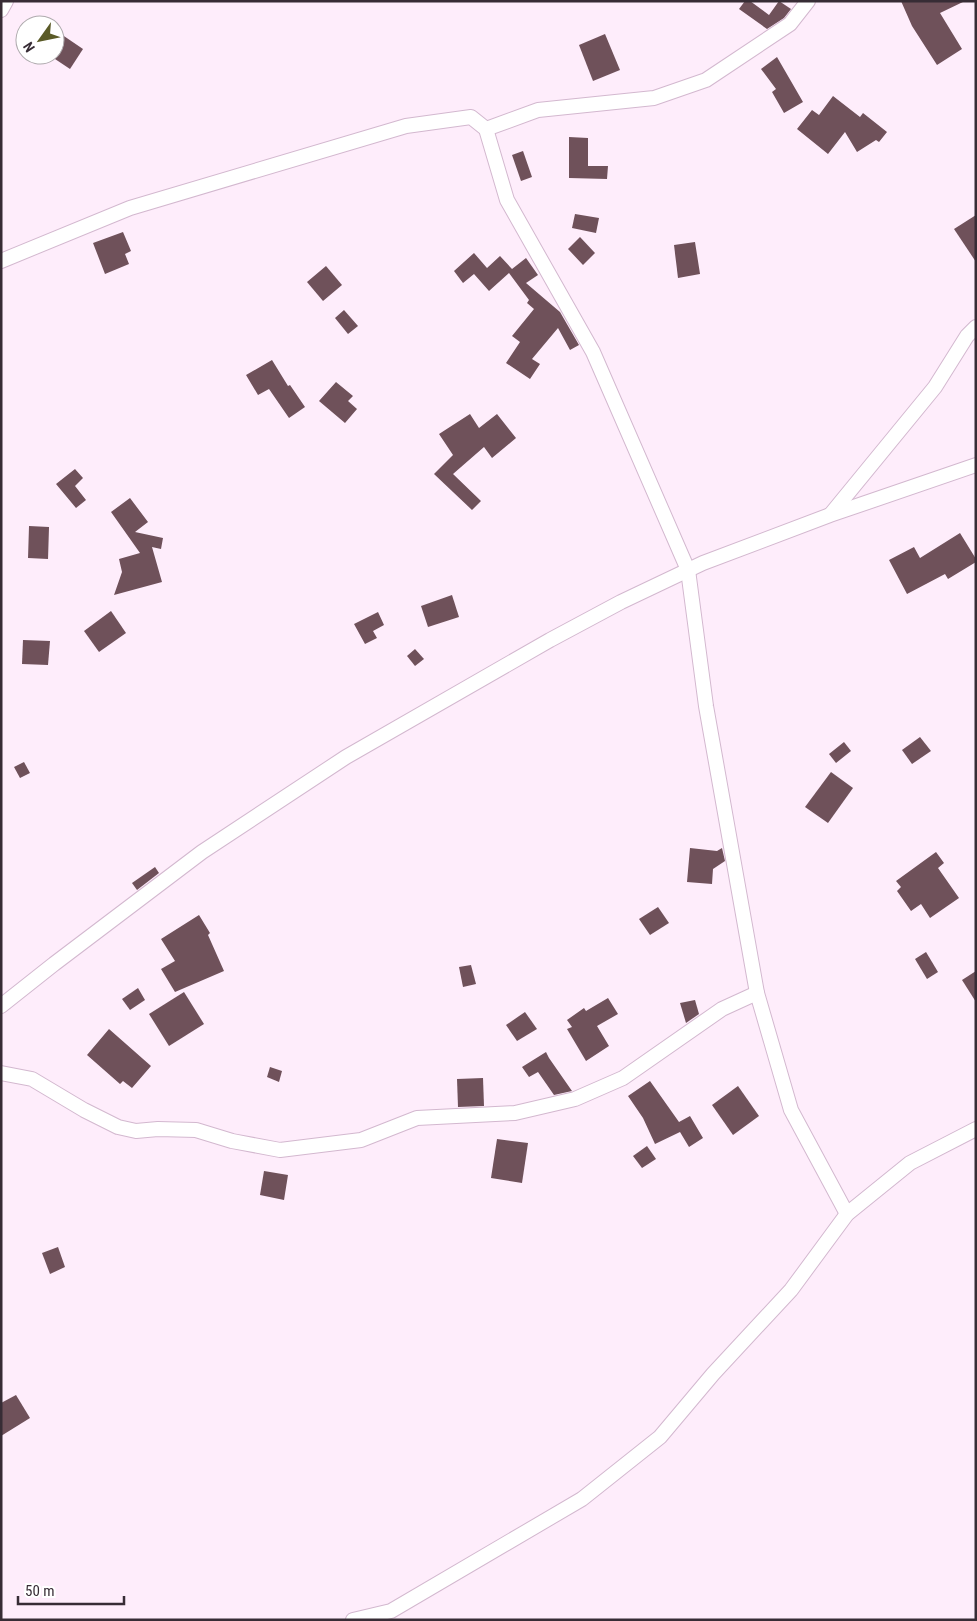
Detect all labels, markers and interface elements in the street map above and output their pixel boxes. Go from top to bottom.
north arrow [15,15,65,65]
text: N [20,39,38,55]
scale bar [18,1574,124,1606]
text: 50 m [25,1582,55,1600]

